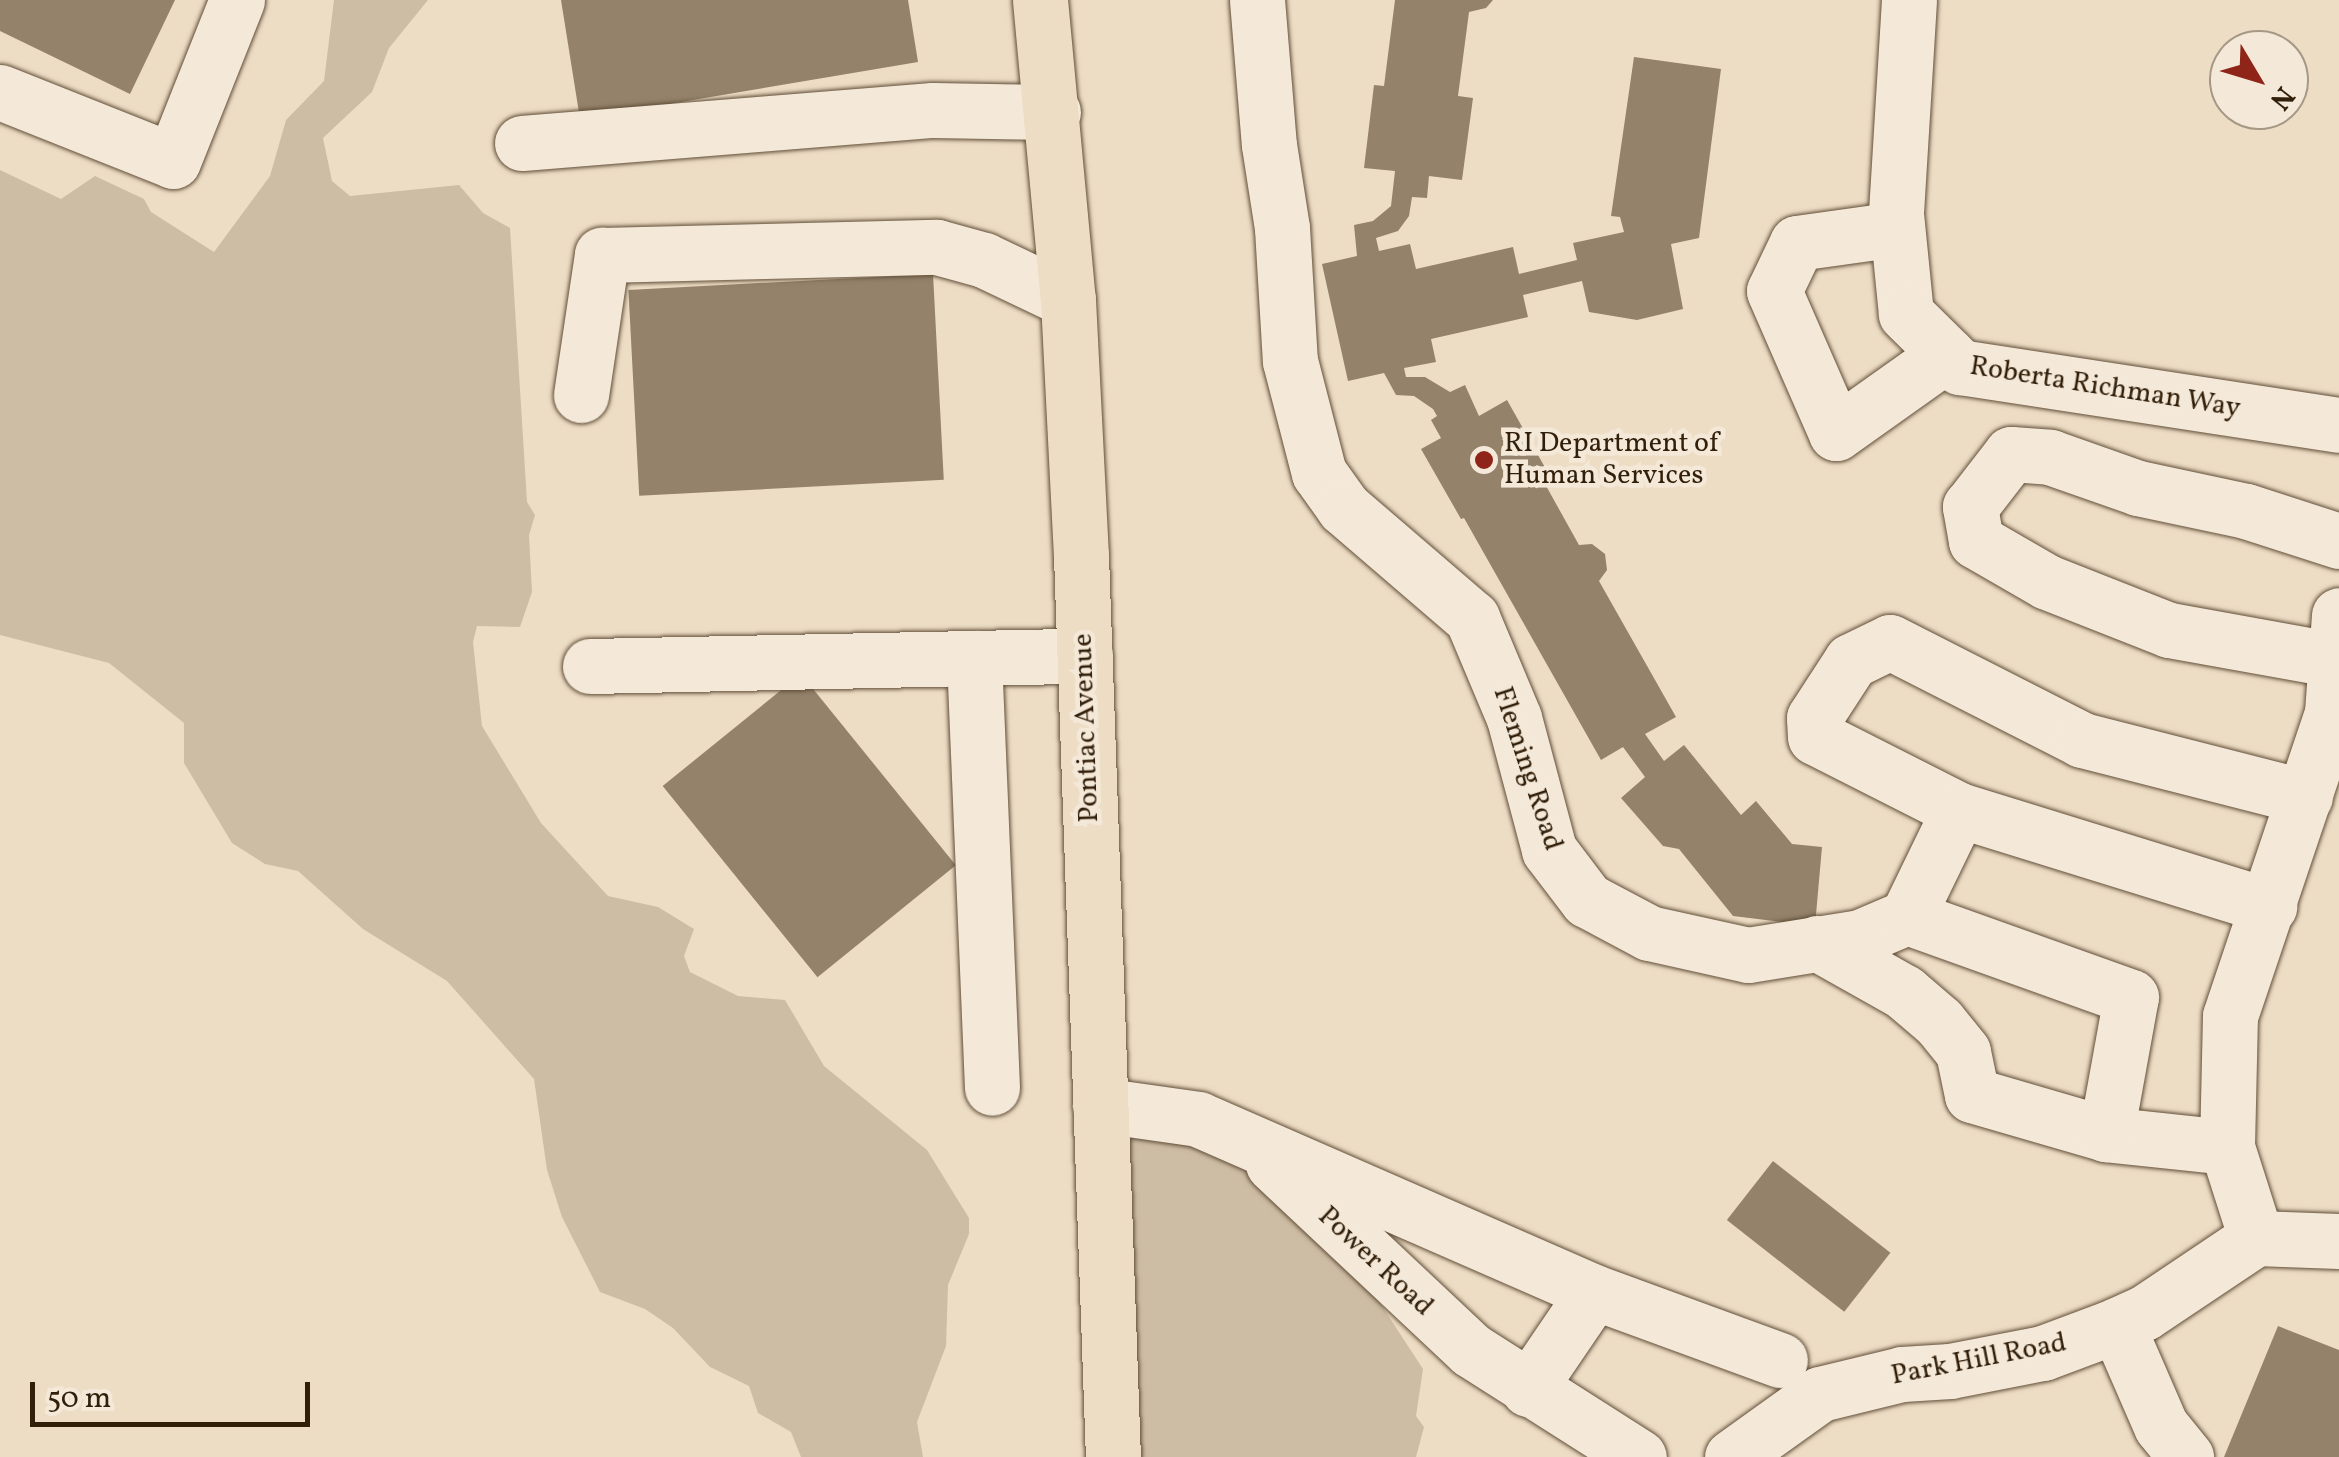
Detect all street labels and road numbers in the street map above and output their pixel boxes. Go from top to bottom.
street label: Roberta Richman Way [1967,350,2243,426]
street label: Pontiac Avenue [1067,633,1107,823]
street label: Fleming Road [1485,683,1569,855]
street label: Power Road [1310,1200,1440,1324]
street label: Park Hill Road [1888,1327,2070,1393]

